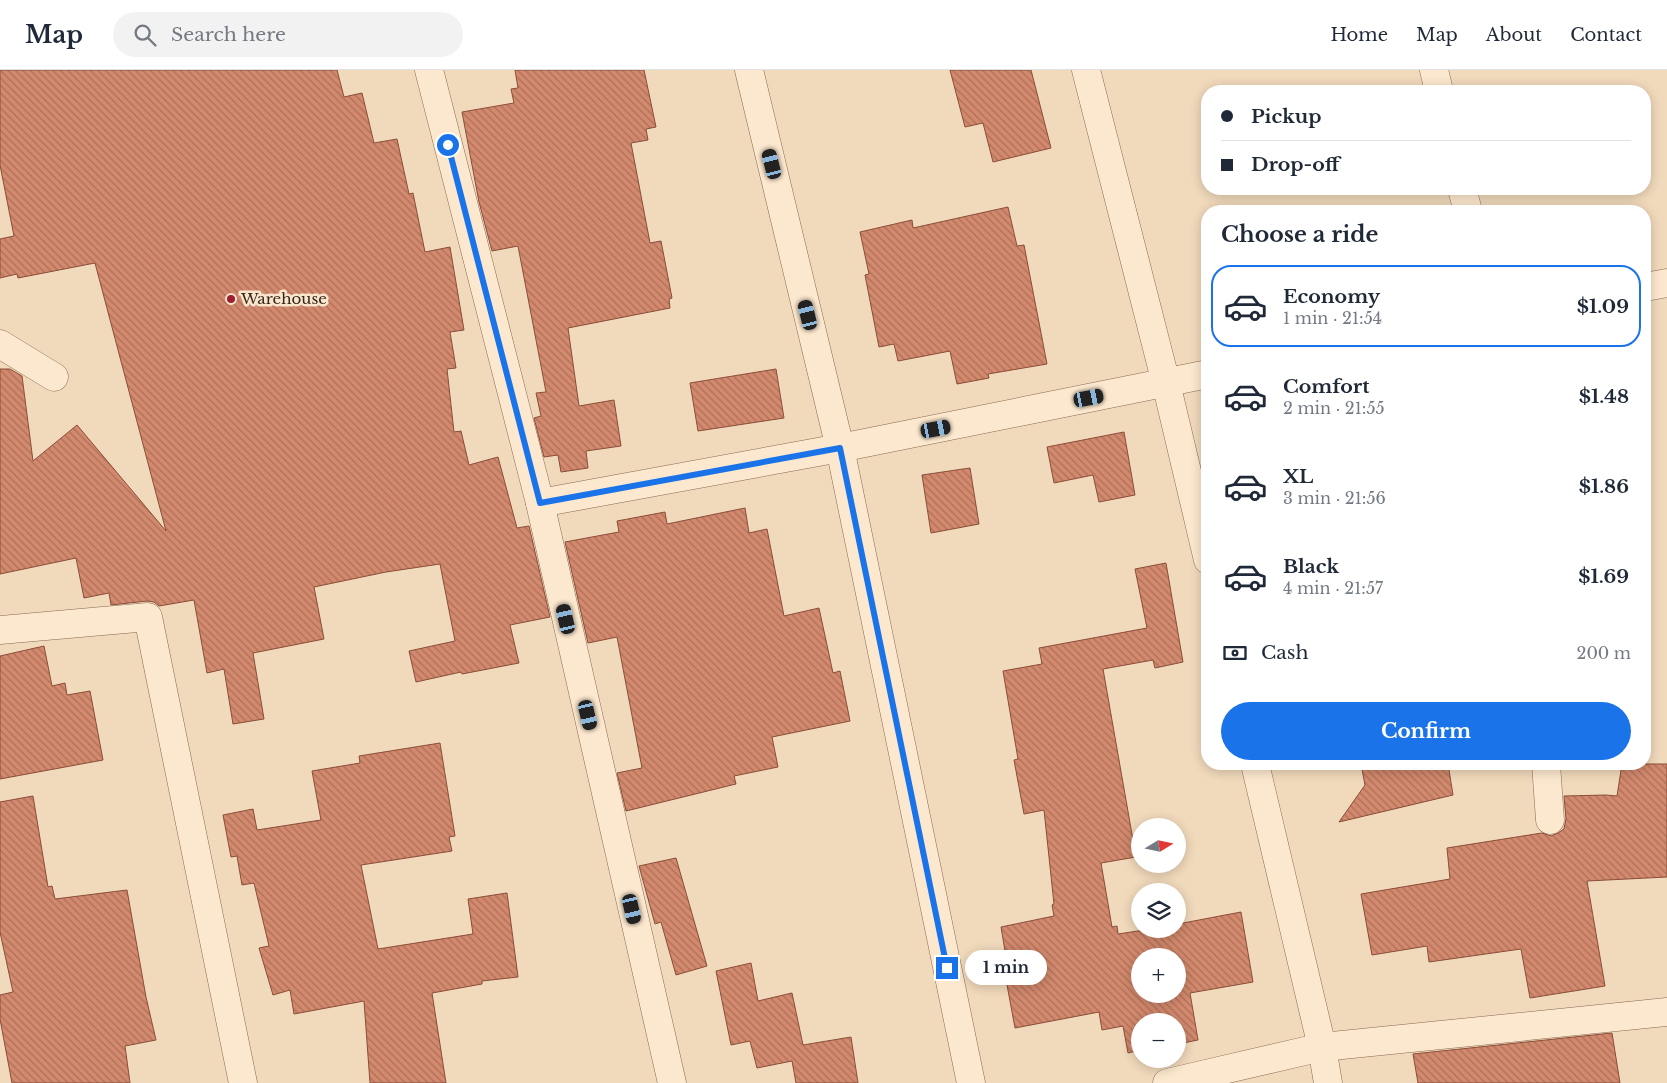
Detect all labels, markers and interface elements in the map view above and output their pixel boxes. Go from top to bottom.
search box [113,12,463,57]
text: Map [25,20,83,49]
icon: search [131,21,159,49]
text: Search here [171,23,286,46]
text: Home [1330,24,1388,46]
text: Map [1416,24,1458,46]
text: About [1486,24,1542,46]
text: Contact [1570,24,1642,46]
text: Pickup [1251,105,1322,128]
route start [437,134,459,156]
car [761,148,782,180]
text: Drop-off [1251,153,1340,176]
text: Choose a ride [1221,221,1378,248]
icon: car [1223,284,1268,329]
text: Economy [1283,285,1380,308]
place label: Warehouse [240,289,327,308]
marker: Warehouse [225,293,237,305]
text: $1.09 [1577,295,1629,318]
car [797,299,818,331]
text: 1 min · 21:54 [1283,308,1382,328]
icon: car [1223,374,1268,419]
text: Comfort [1283,375,1370,398]
text: $1.48 [1579,385,1629,408]
car [1072,388,1105,408]
text: 2 min · 21:55 [1283,398,1385,418]
car [919,419,952,439]
icon: car [1223,464,1268,509]
text: XL [1283,465,1313,488]
text: $1.86 [1579,475,1629,498]
text: 3 min · 21:56 [1283,488,1386,508]
icon: car [1223,554,1268,599]
text: Black [1283,555,1339,578]
text: $1.69 [1578,565,1629,588]
text: 4 min · 21:57 [1283,578,1383,598]
car [555,603,576,635]
icon: cash [1221,639,1249,667]
text: Cash [1261,641,1308,664]
text: 200 m [1577,643,1631,663]
car [577,699,598,731]
button: Confirm [1221,702,1631,760]
north arrow [1131,818,1186,872]
map controls [1131,818,1186,1068]
button: layers [1131,883,1186,938]
car [621,893,642,925]
button: + [1131,948,1186,1003]
callout: 1 min [964,950,1047,986]
route end [936,957,958,979]
text: 1 min [983,957,1029,977]
button: − [1131,1013,1186,1068]

